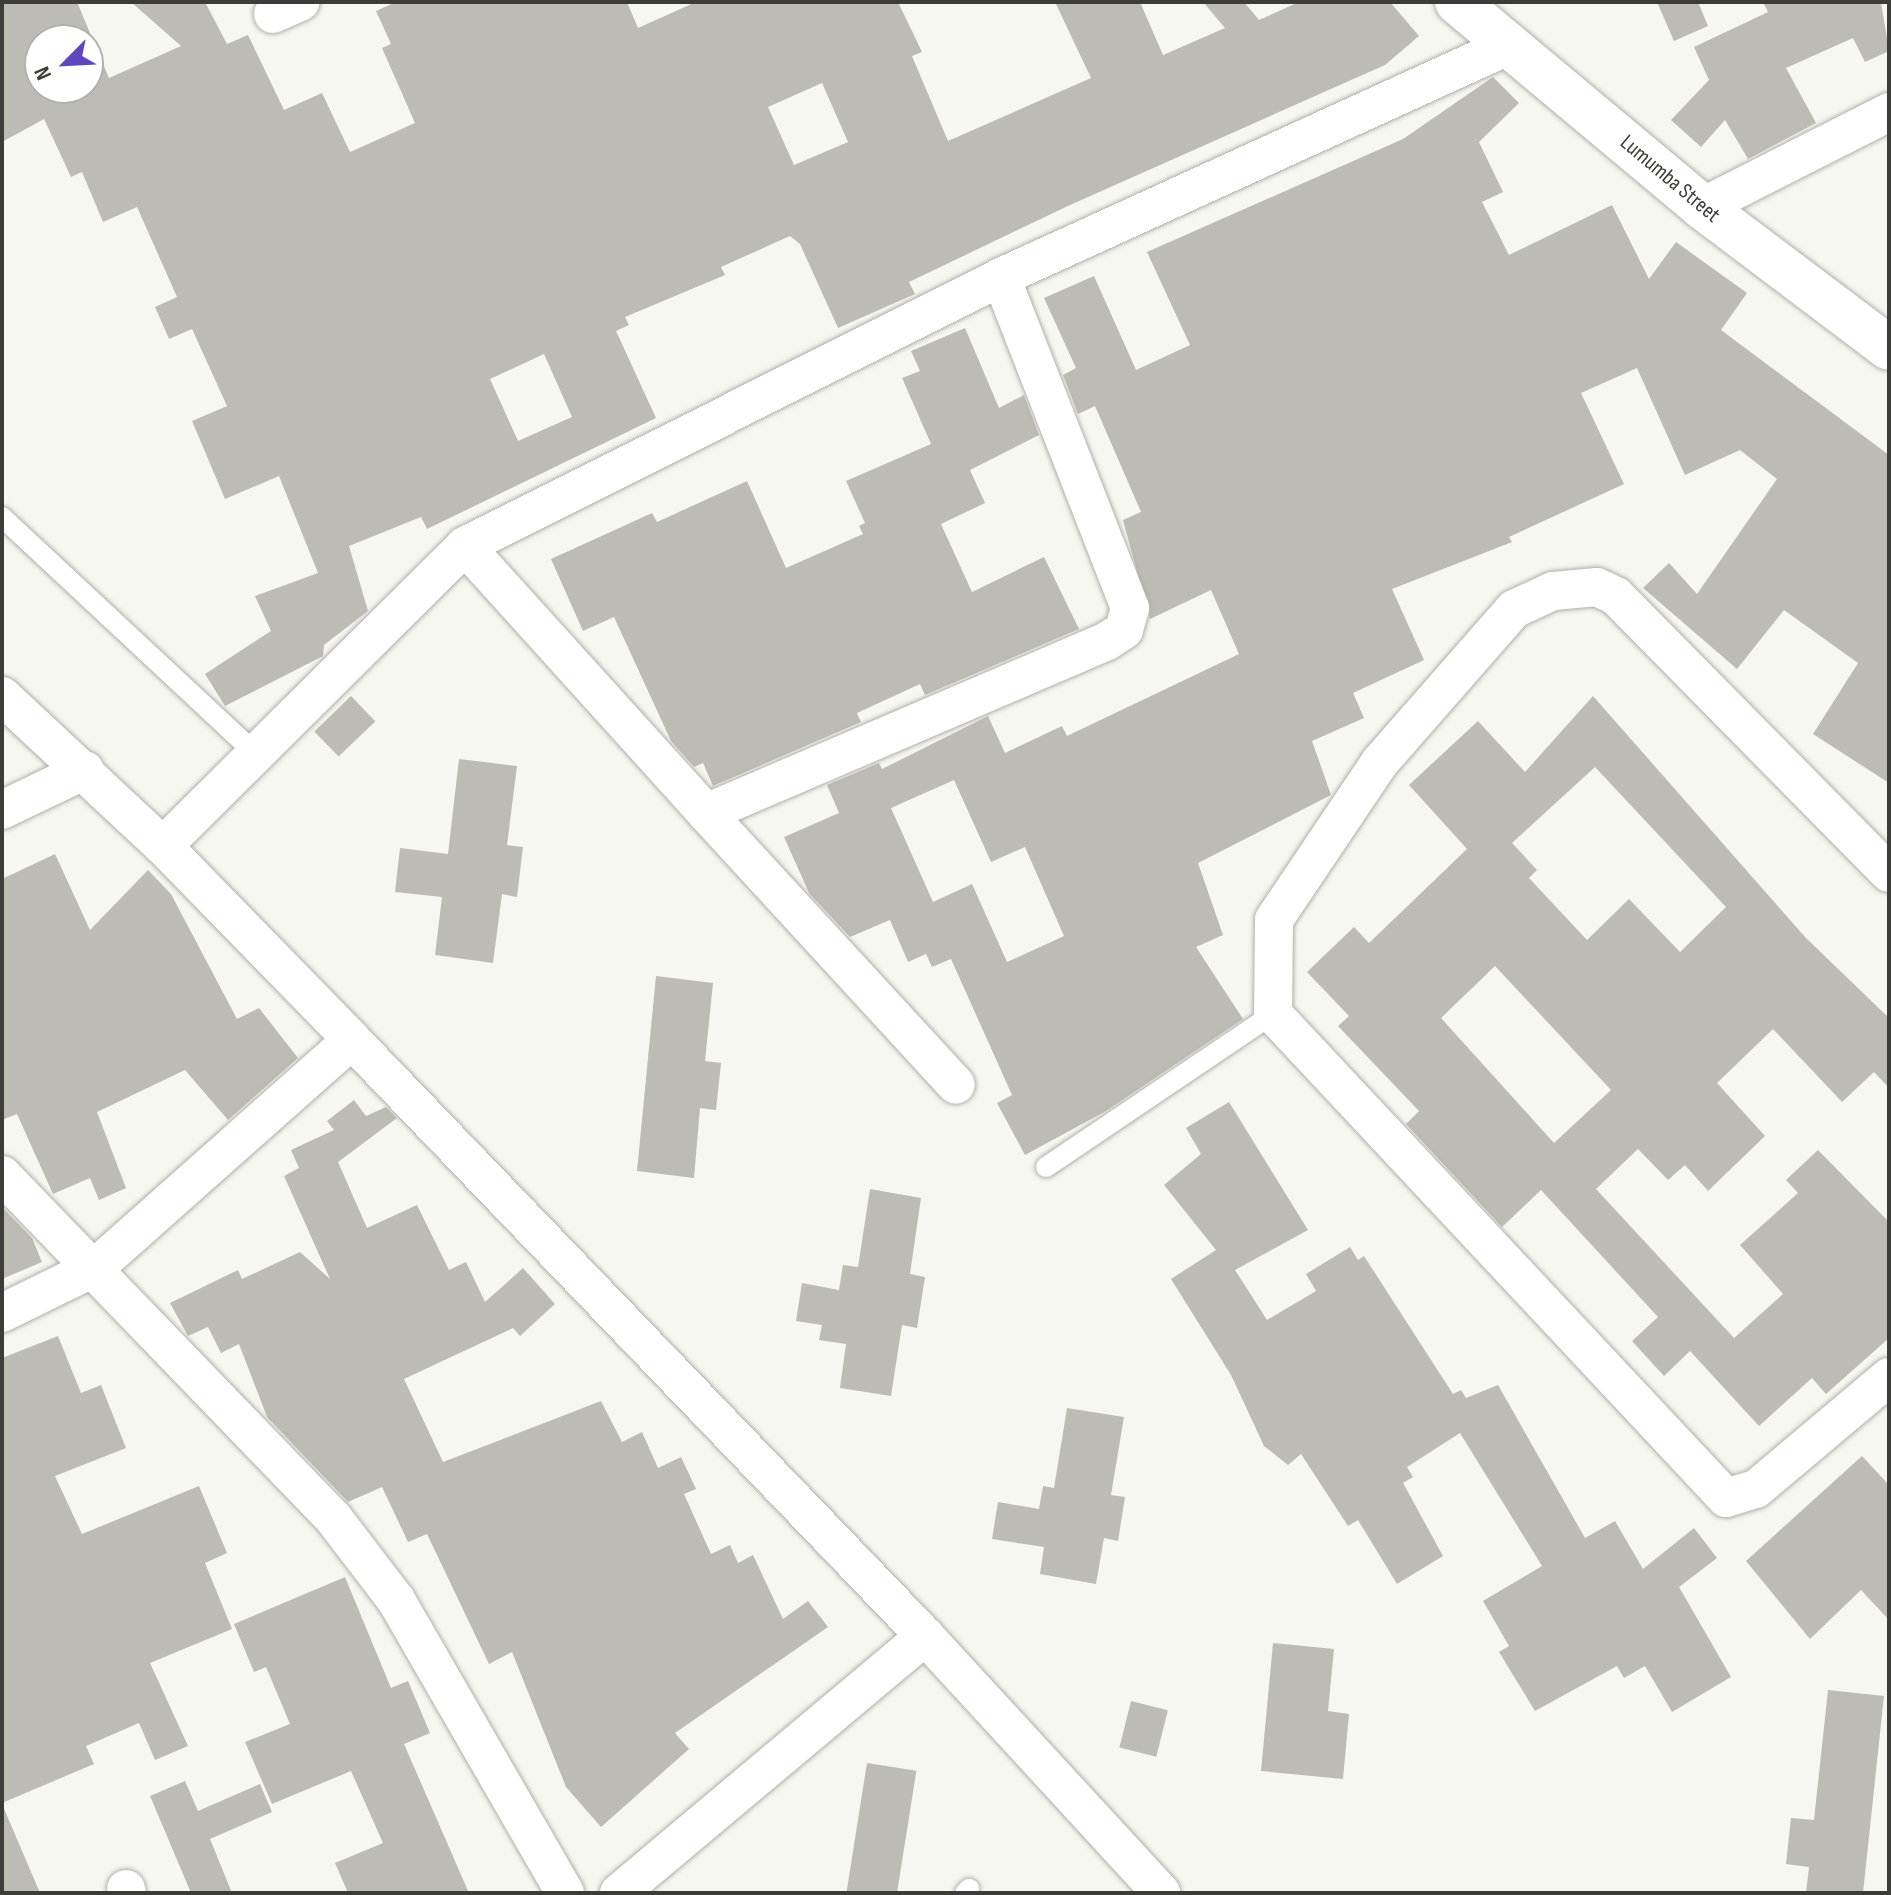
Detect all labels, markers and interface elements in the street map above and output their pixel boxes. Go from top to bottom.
north arrow [24,24,104,104]
text: N [29,62,58,84]
street label: Lumumba Street [1615,130,1725,228]

